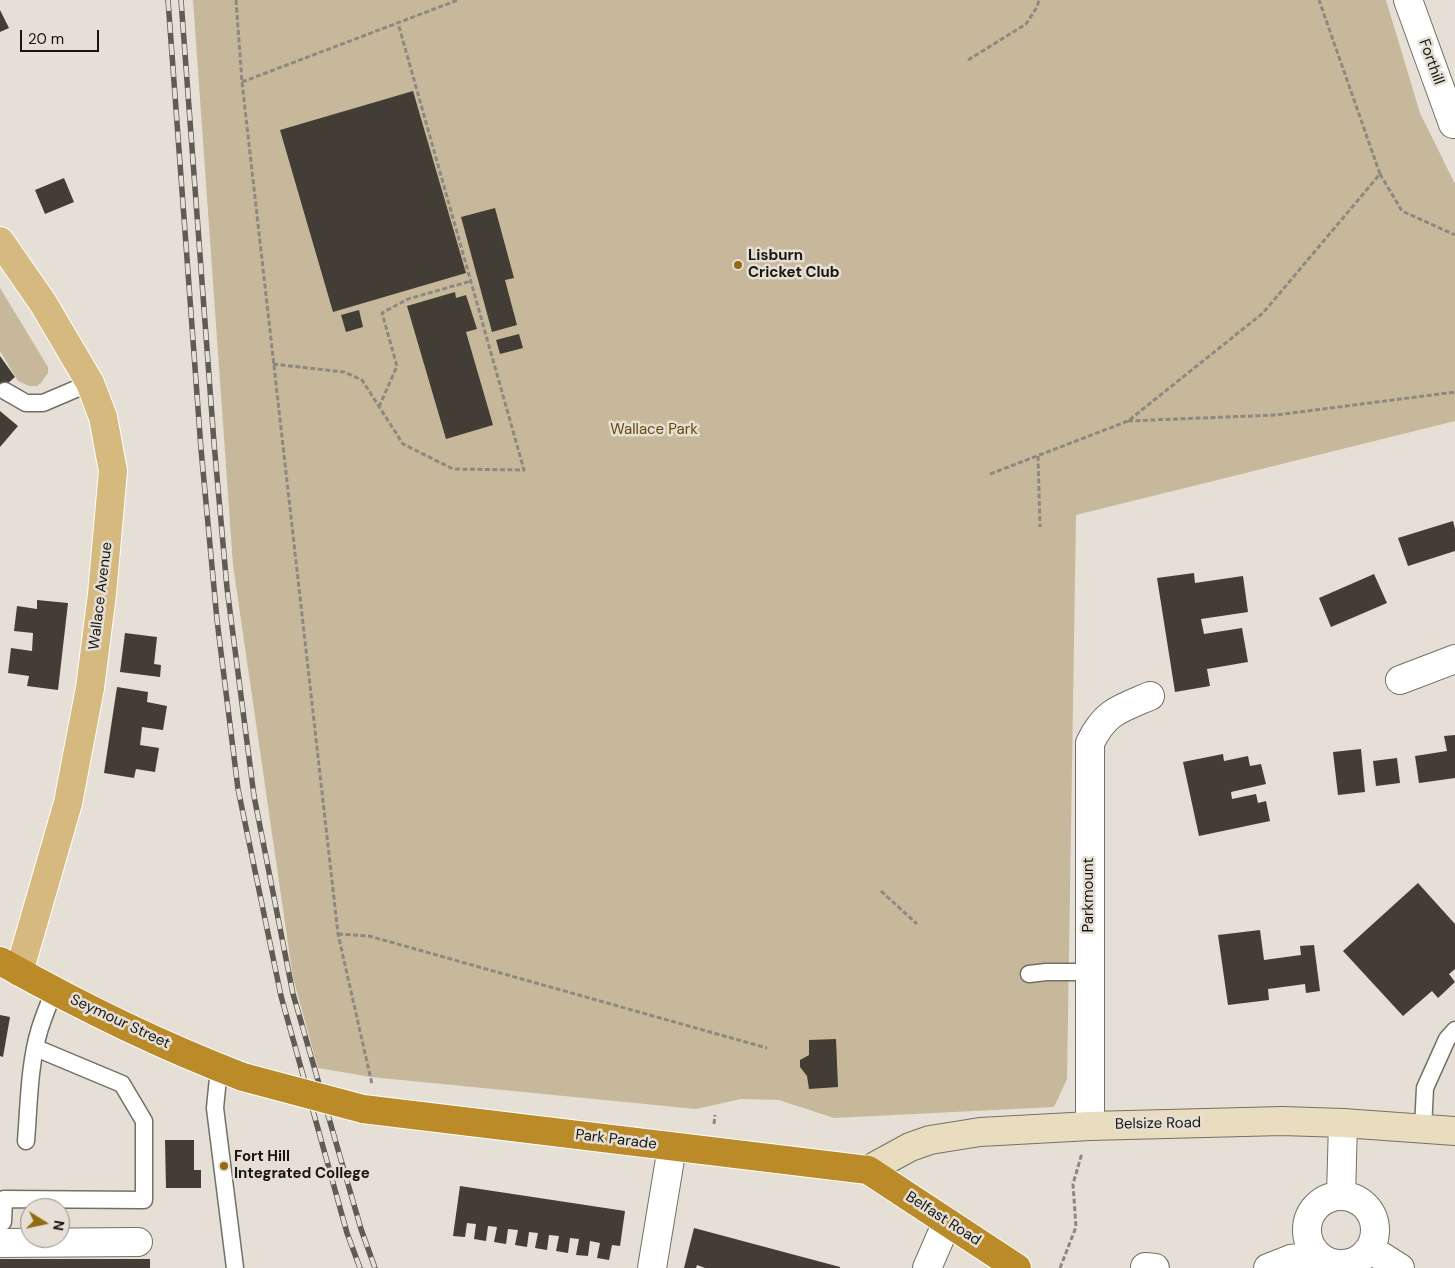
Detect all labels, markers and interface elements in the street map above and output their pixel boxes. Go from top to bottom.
scale bar [22,20,101,52]
text: 20 m [28,29,64,49]
street label: Forthill [1415,37,1447,87]
place label: Lisburn Cricket Club [748,247,840,282]
marker: Lisburn Cricket Club [732,259,744,271]
park label: Wallace Park [610,421,698,439]
street label: Wallace Avenue [85,541,117,651]
street label: Parkmount [1080,858,1098,932]
street label: Seymour Street [67,991,173,1053]
street label: Belsize Road [1115,1114,1201,1134]
street label: Park Parade [574,1126,658,1154]
place label: Fort Hill Integrated College [234,1148,370,1183]
marker: Fort Hill Integrated College [218,1160,230,1172]
street label: Belfast Road [902,1188,984,1250]
north arrow [20,1198,70,1248]
text: N [49,1219,69,1232]

